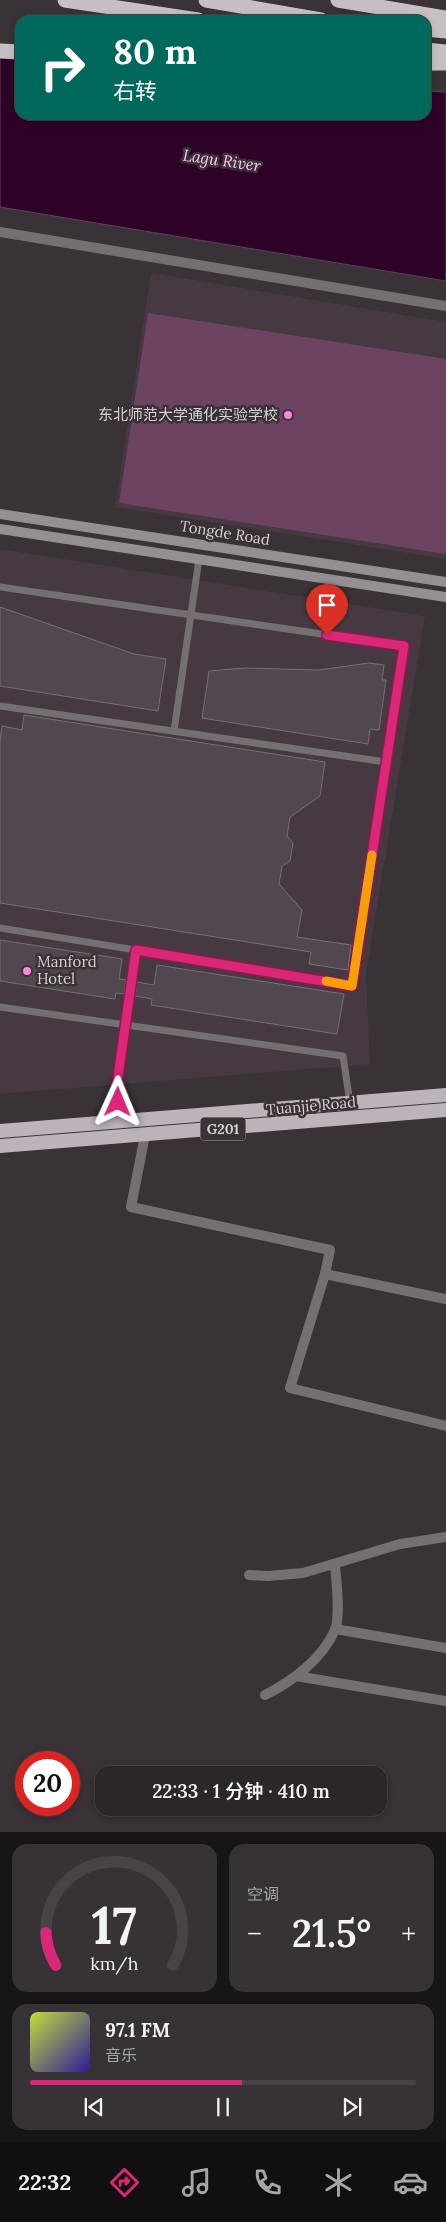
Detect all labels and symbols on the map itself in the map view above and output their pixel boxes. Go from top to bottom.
water label: Lagu River [182,145,263,175]
place label: 东北师范大学通化实验学校 [98,405,278,424]
marker: 东北师范大学通化实验学校 [282,409,294,421]
street label: Tongde Road [179,516,271,549]
pin [306,584,348,635]
place label: Manford Hotel [37,952,97,988]
marker: Manford Hotel [21,965,33,977]
position arrow [91,1075,143,1127]
street label: Tuanjie Road [265,1092,357,1119]
road number: G201 [200,1118,246,1140]
speed limit sign: 20 [15,1751,80,1816]

